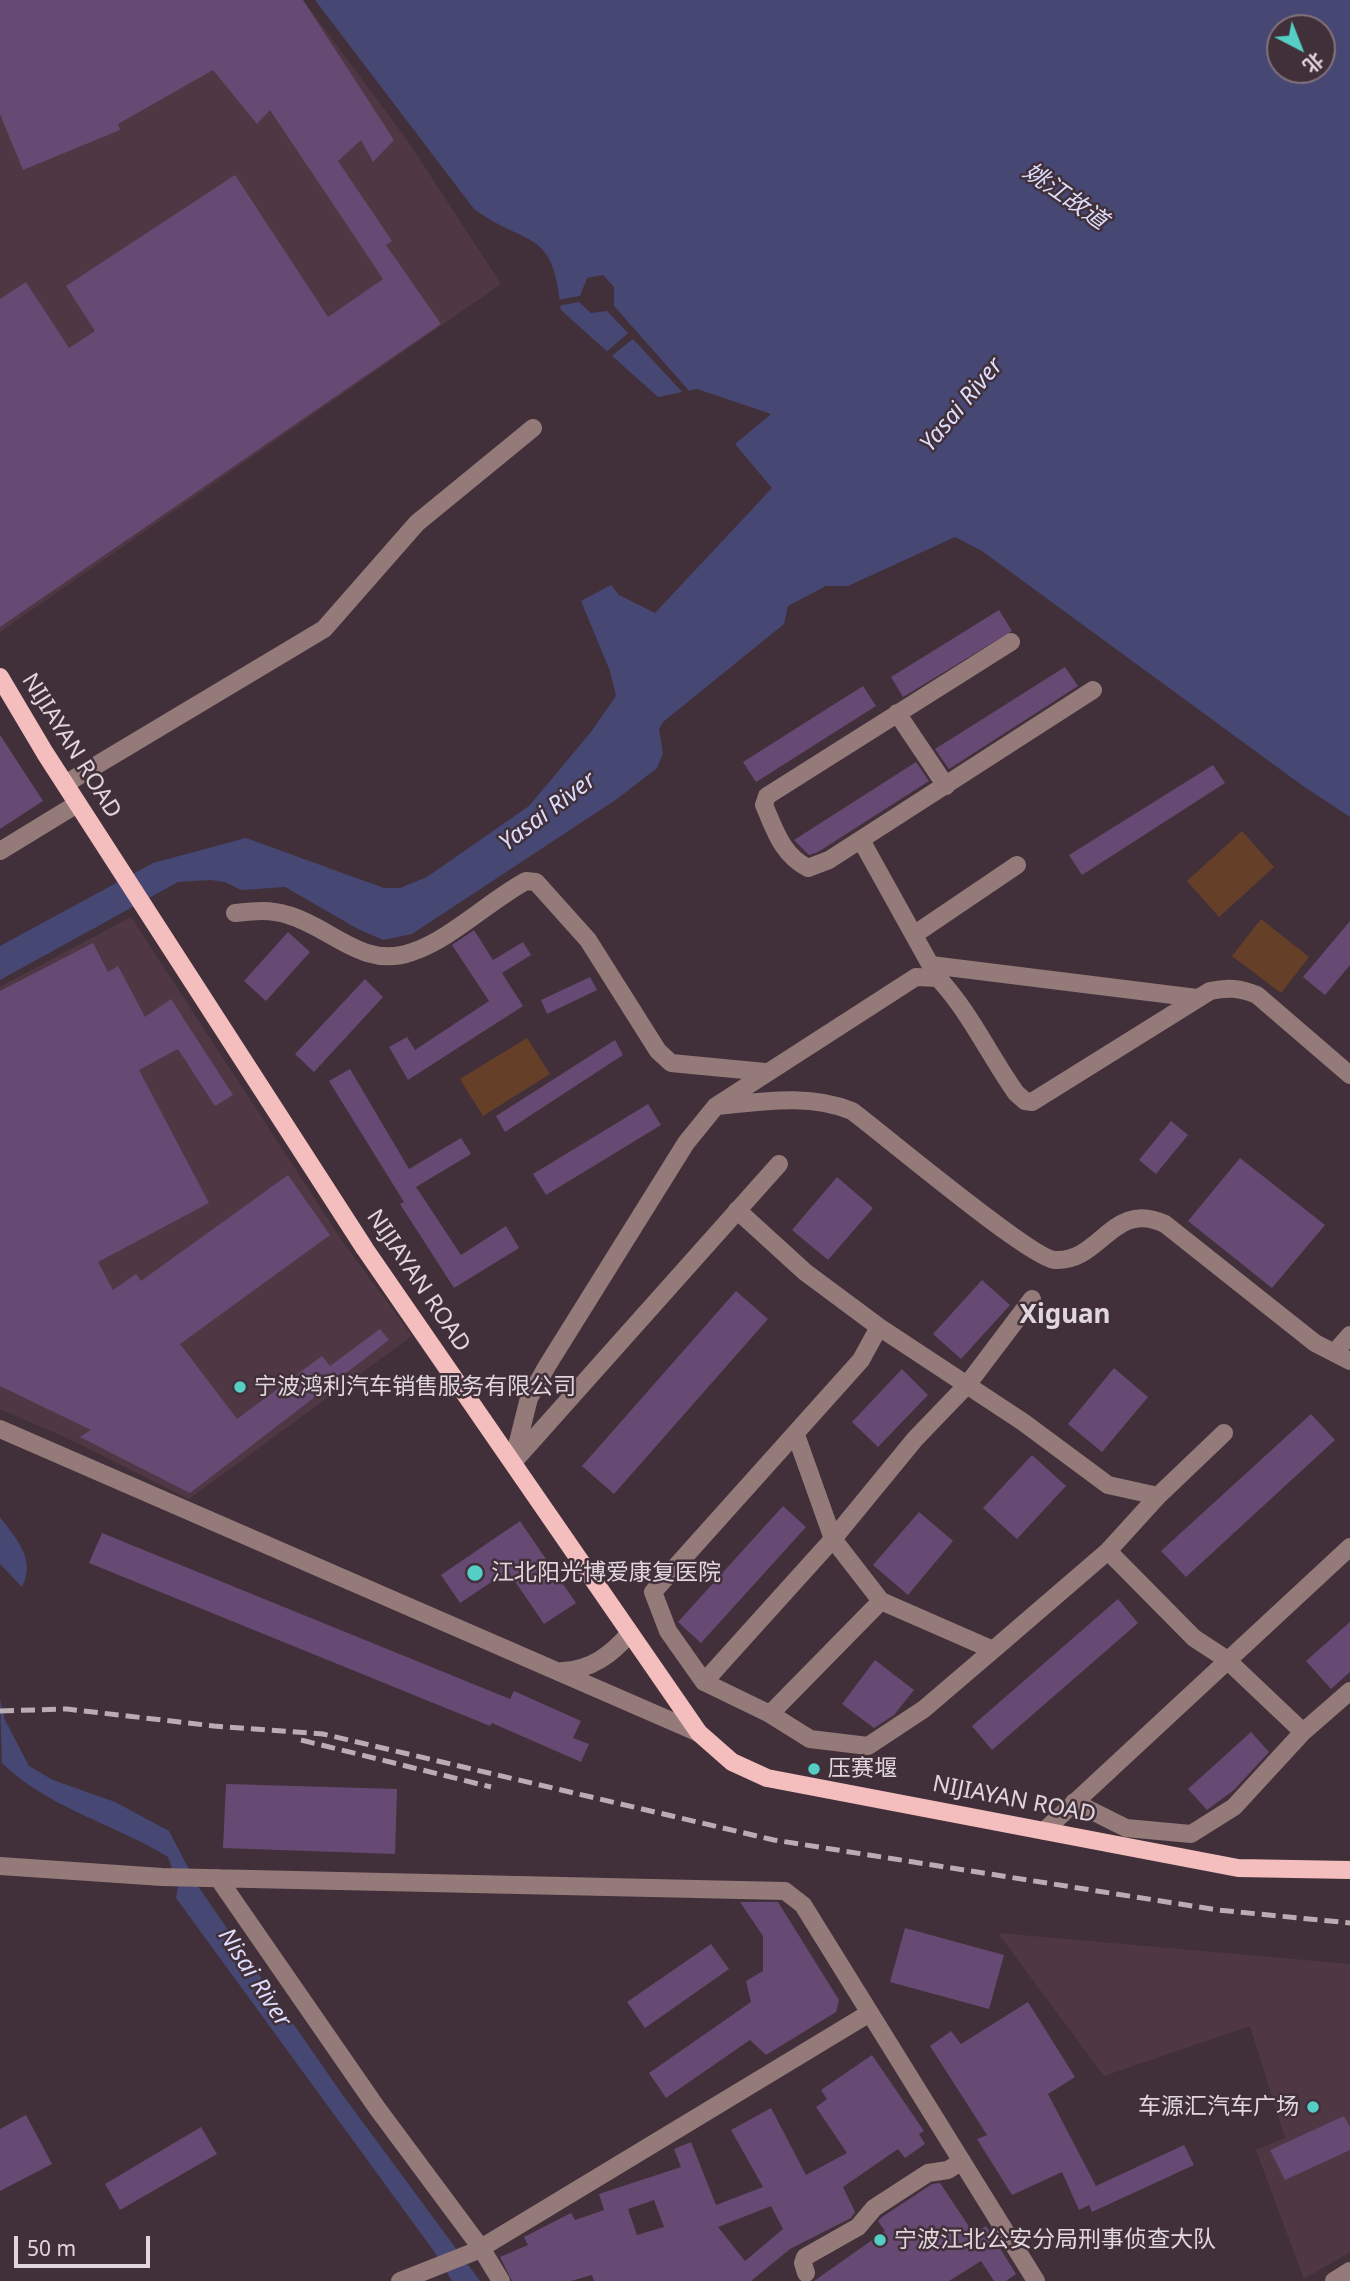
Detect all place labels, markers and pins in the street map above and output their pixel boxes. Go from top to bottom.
place label: 宁波鸿利汽车销售服务有限公司 [254,1373,576,1401]
marker: 宁波鸿利汽车销售服务有限公司 [232,1379,248,1395]
place label: 江北阳光博爱康复医院 [491,1559,721,1587]
marker: 江北阳光博爱康复医院 [465,1563,485,1583]
place label: 压赛堰 [828,1755,897,1783]
marker: 压赛堰 [806,1761,822,1777]
place label: 车源汇汽车广场 [1138,2093,1299,2121]
marker: 车源汇汽车广场 [1305,2099,1321,2115]
place label: 宁波江北公安分局刑事侦查大队 [894,2226,1216,2254]
marker: 宁波江北公安分局刑事侦查大队 [872,2232,888,2248]

